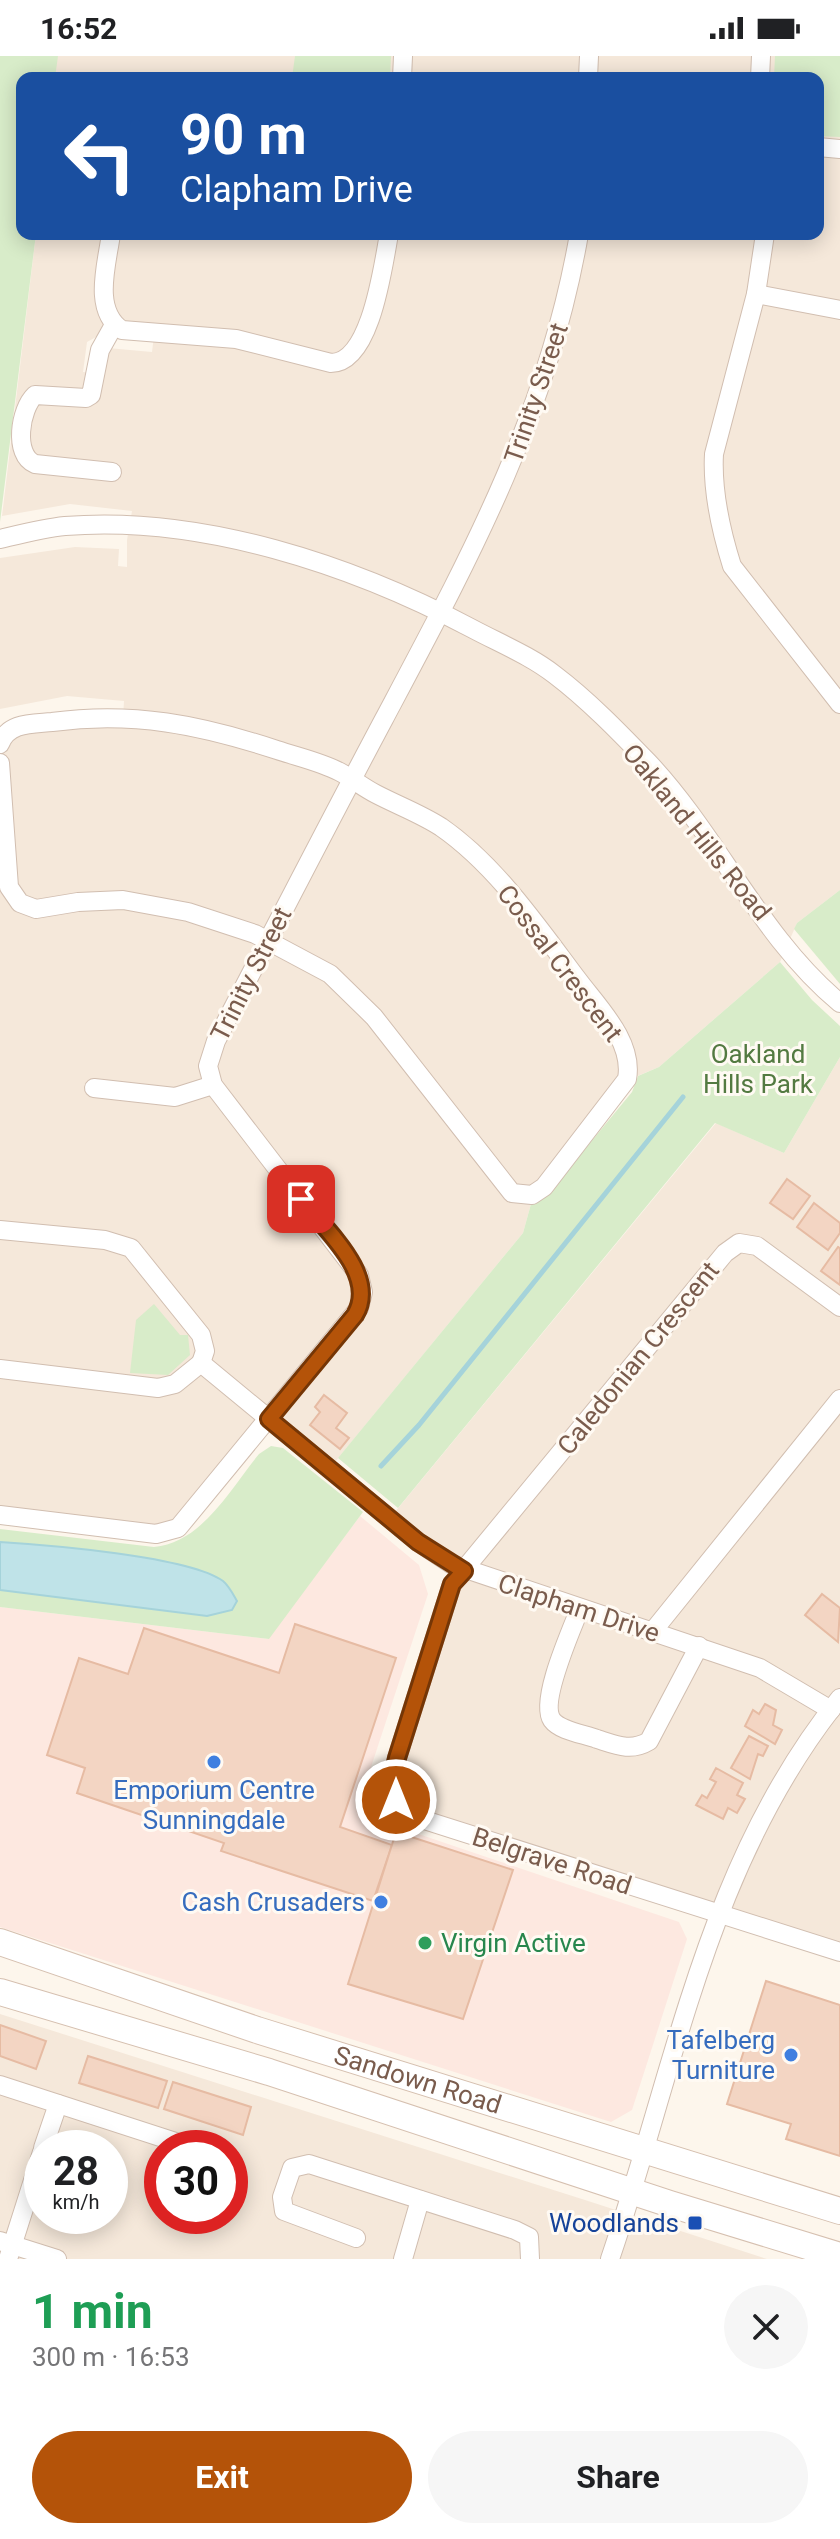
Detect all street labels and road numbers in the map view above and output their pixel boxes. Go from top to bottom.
street label: Trinity Street [498,319,574,467]
street label: Oakland Hills Road [617,738,777,926]
street label: Cossal Crescent [491,879,629,1047]
street label: Trinity Street [204,902,298,1046]
street label: Caledonian Crescent [551,1256,725,1460]
street label: Clapham Drive [494,1568,664,1648]
street label: Belgrave Road [469,1821,635,1901]
street label: Sandown Road [330,2040,505,2120]

